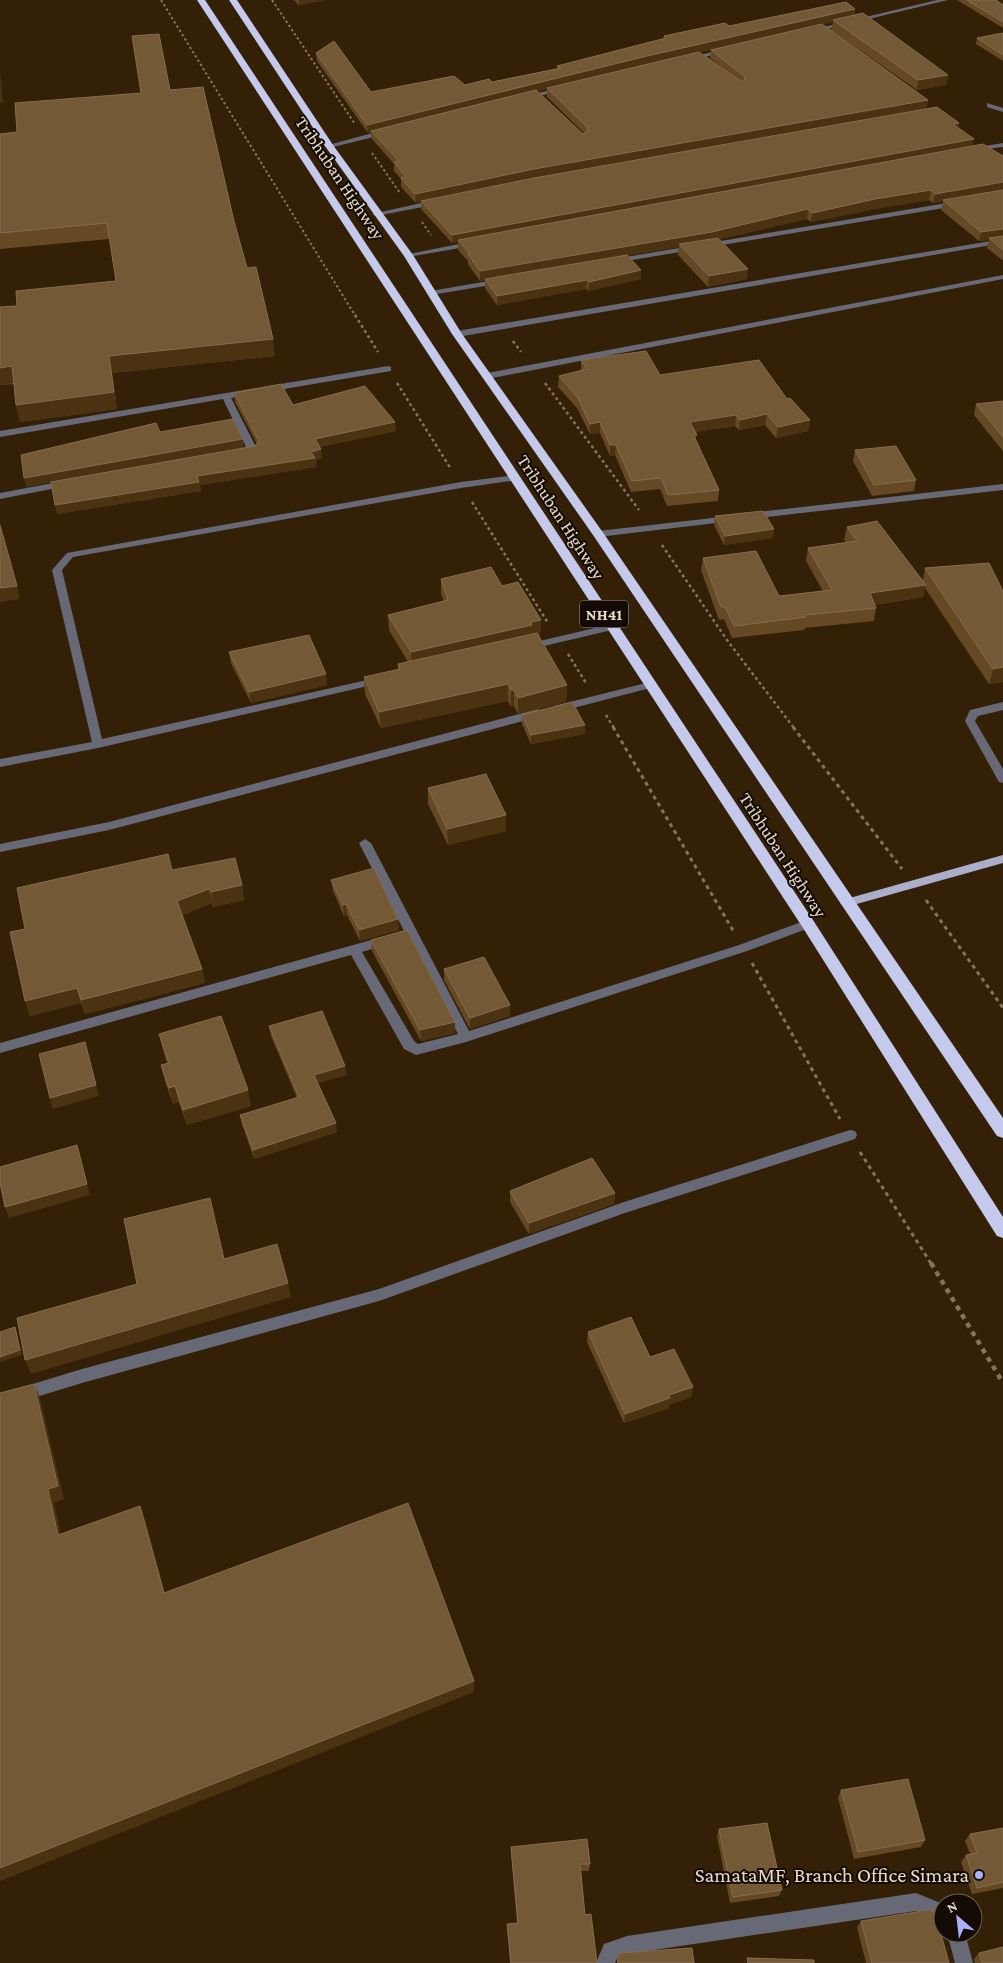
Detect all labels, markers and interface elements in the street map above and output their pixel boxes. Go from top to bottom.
street label: Tribhuban Highway [291,113,389,244]
street label: Tribhuban Highway [513,451,609,584]
road number: NH41 [580,600,628,628]
street label: Tribhuban Highway [735,789,831,922]
place label: SamataMF, Branch Office Simara [695,1863,969,1887]
marker: SamataMF, Branch Office Simara [973,1869,985,1881]
north arrow [933,1893,983,1943]
text: N [944,1897,960,1916]

